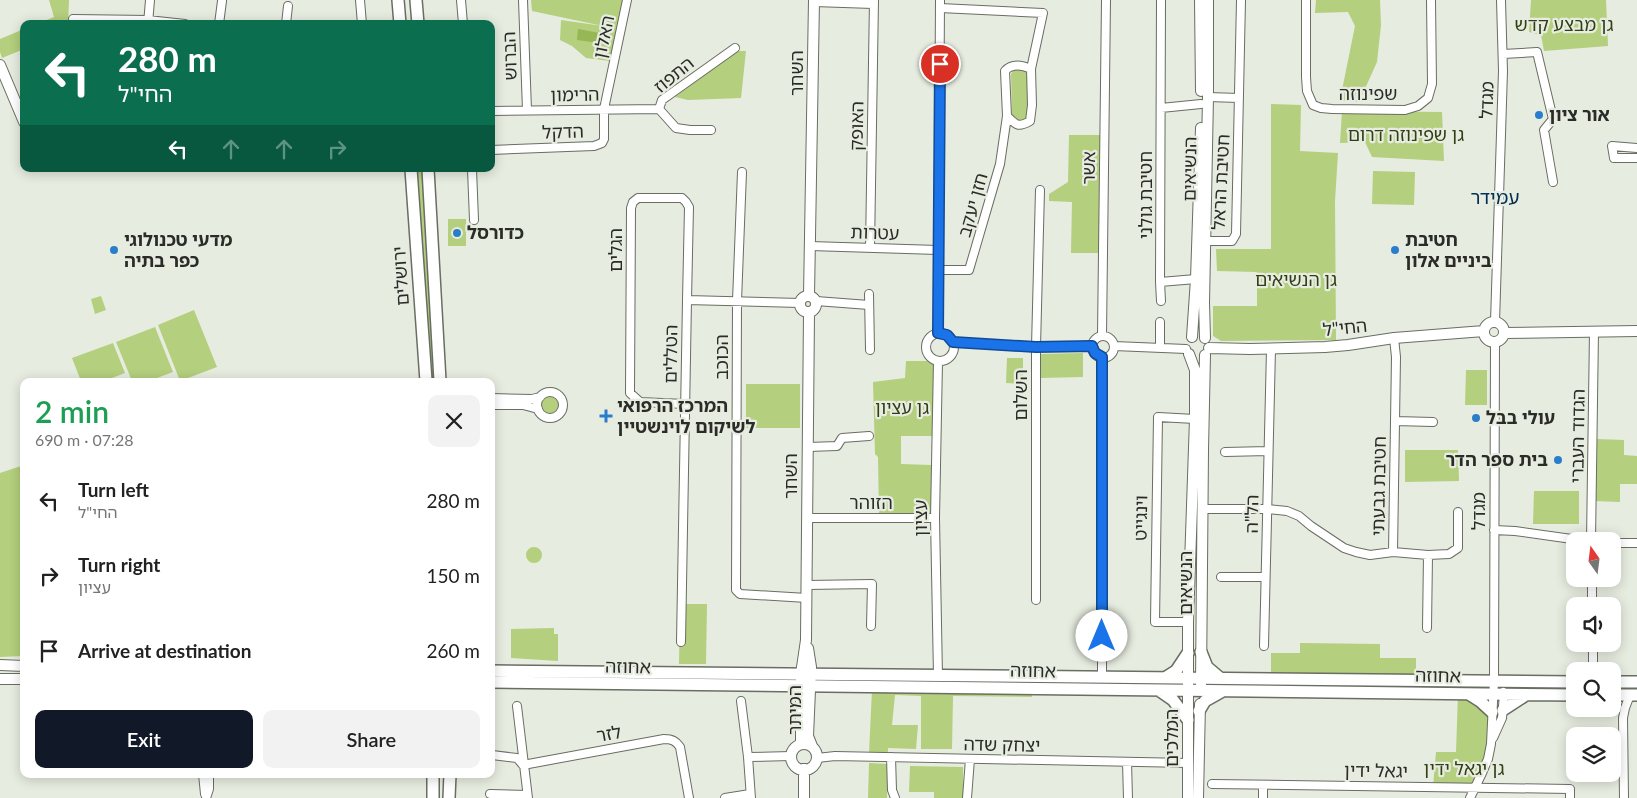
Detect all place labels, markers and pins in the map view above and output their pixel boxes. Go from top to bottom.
pin [919,43,961,85]
place label: אור ציון [1549,103,1610,125]
marker: אור ציון [1533,109,1545,121]
place label: כדורסל [467,221,524,243]
marker: כדורסל [451,227,463,239]
place label: מדעי טכנולוגי כפר בתיה [124,228,233,271]
place label: חטיבת ביניים אלון [1405,228,1492,271]
marker: מדעי טכנולוגי כפר בתיה [108,244,120,256]
marker: חטיבת ביניים אלון [1389,244,1401,256]
place label: המרכז הרפואי לשיקום לוינשטיין [617,394,756,437]
place label: עולי בבל [1486,406,1555,428]
marker: המרכז הרפואי לשיקום לוינשטיין [599,409,613,423]
marker: עולי בבל [1470,412,1482,424]
place label: בית ספר הדר [1445,448,1548,470]
marker: בית ספר הדר [1552,454,1564,466]

